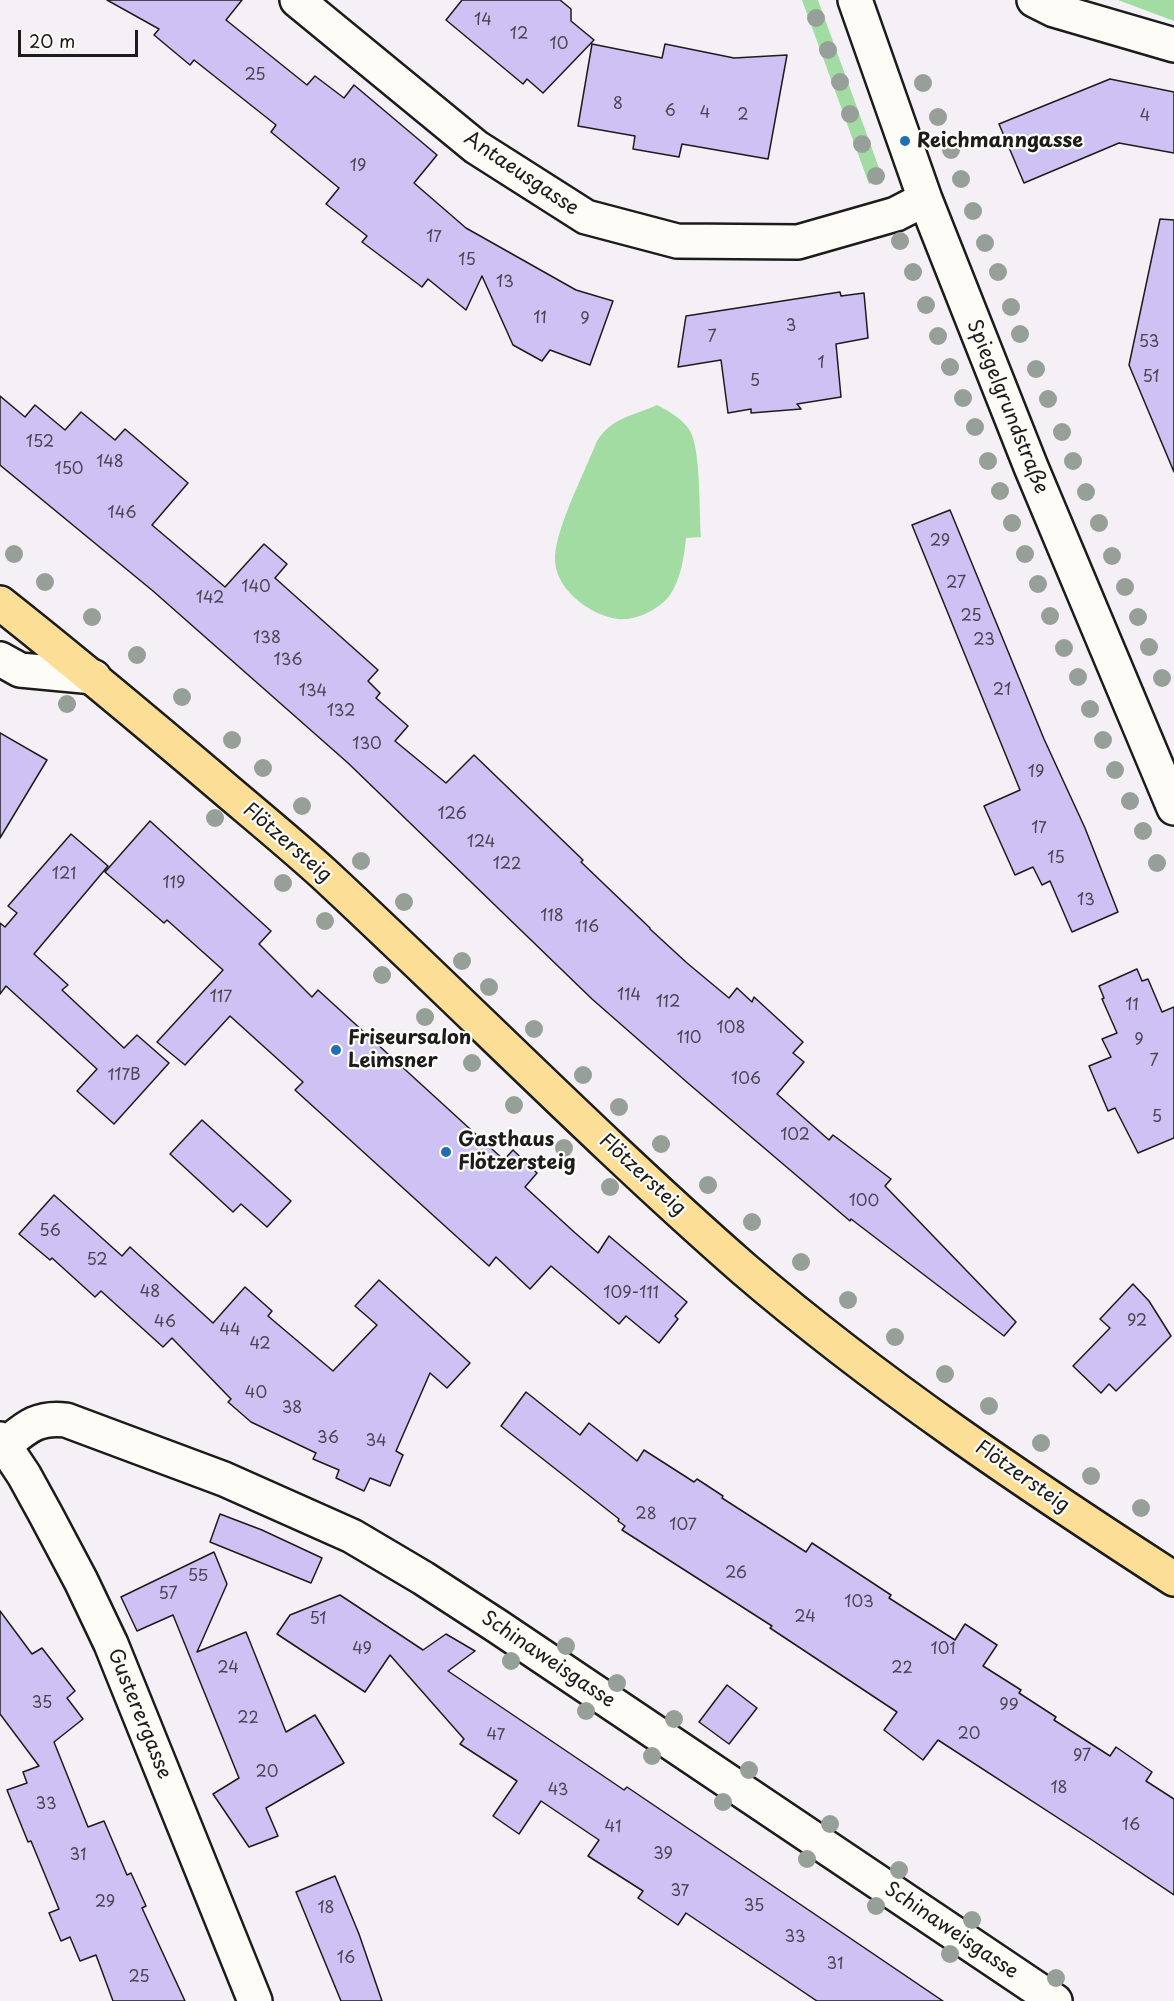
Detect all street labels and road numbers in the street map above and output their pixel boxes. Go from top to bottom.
street label: Antaeusgasse [459,127,583,221]
street label: Spiegelgrundstraße [961,316,1053,498]
street label: Flötzersteig [238,798,336,888]
street label: Flötzersteig [594,1129,690,1221]
street label: Flötzersteig [970,1436,1074,1518]
street label: Schinaweisgasse [477,1606,619,1714]
street label: Gusterergasse [102,1645,176,1783]
street label: Schinaweisgasse [880,1877,1022,1985]

